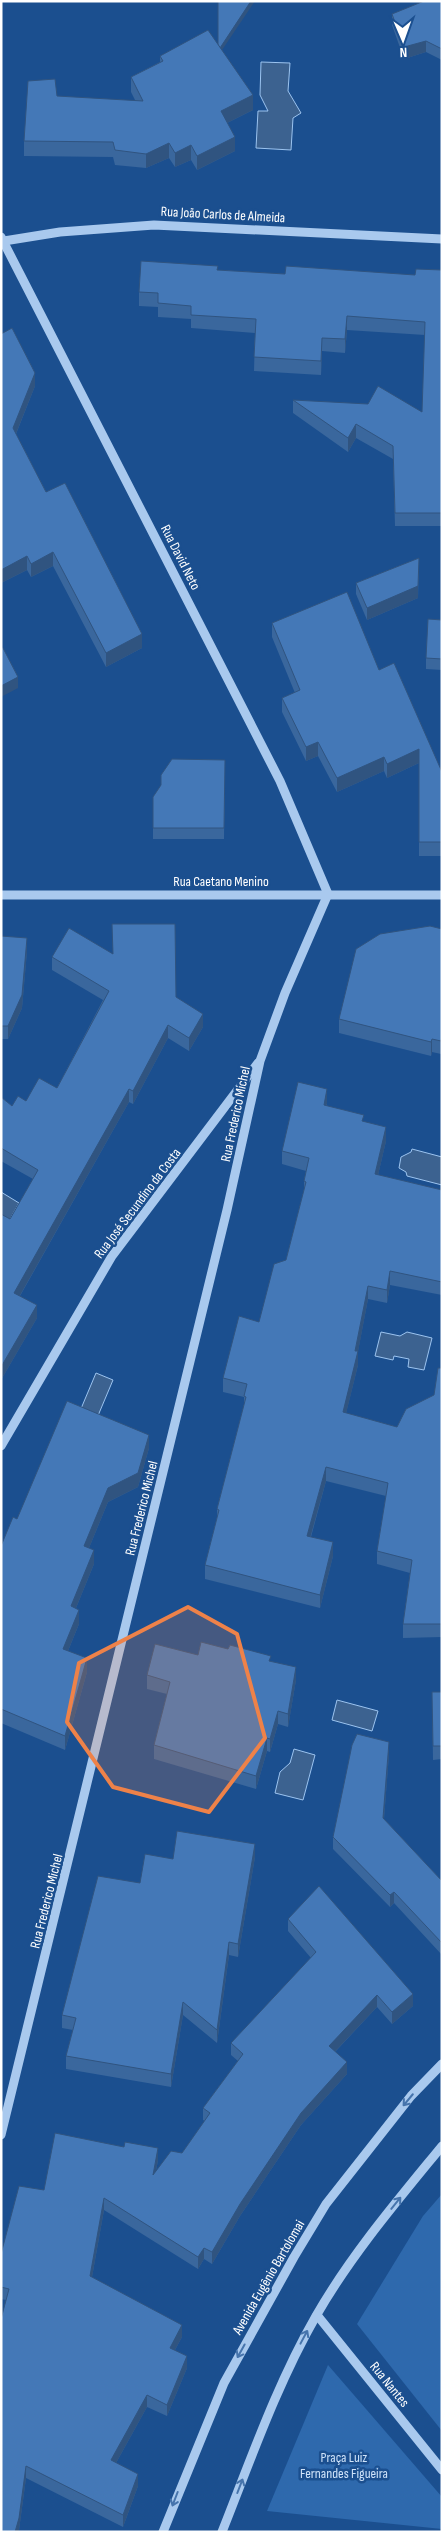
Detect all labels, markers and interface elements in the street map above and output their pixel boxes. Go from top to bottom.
north arrow [378,15,428,65]
text: N [399,44,407,61]
street label: Rua João Carlos de Almeida [160,203,286,226]
street label: Rua David Neto [157,522,204,593]
street label: Rua Caetano Menino [173,873,269,890]
street label: Rua Frederico Michel [217,1065,254,1163]
street label: Rua José Secundino da Costa [90,1145,184,1262]
street label: Rua Frederico Michel [121,1459,161,1557]
street label: Rua Frederico Michel [26,1852,66,1950]
one-way arrow [403,2093,414,2106]
one-way arrow [390,2197,401,2210]
street label: Avenida Eugênio Bartolomai [228,2217,308,2338]
one-way arrow [300,2331,310,2345]
one-way arrow [236,2343,246,2358]
street label: Rua Nantes [366,2358,413,2410]
park label: Praça Luiz Fernandes Figueira [300,2449,388,2482]
one-way arrow [236,2479,245,2494]
one-way arrow [170,2491,180,2506]

